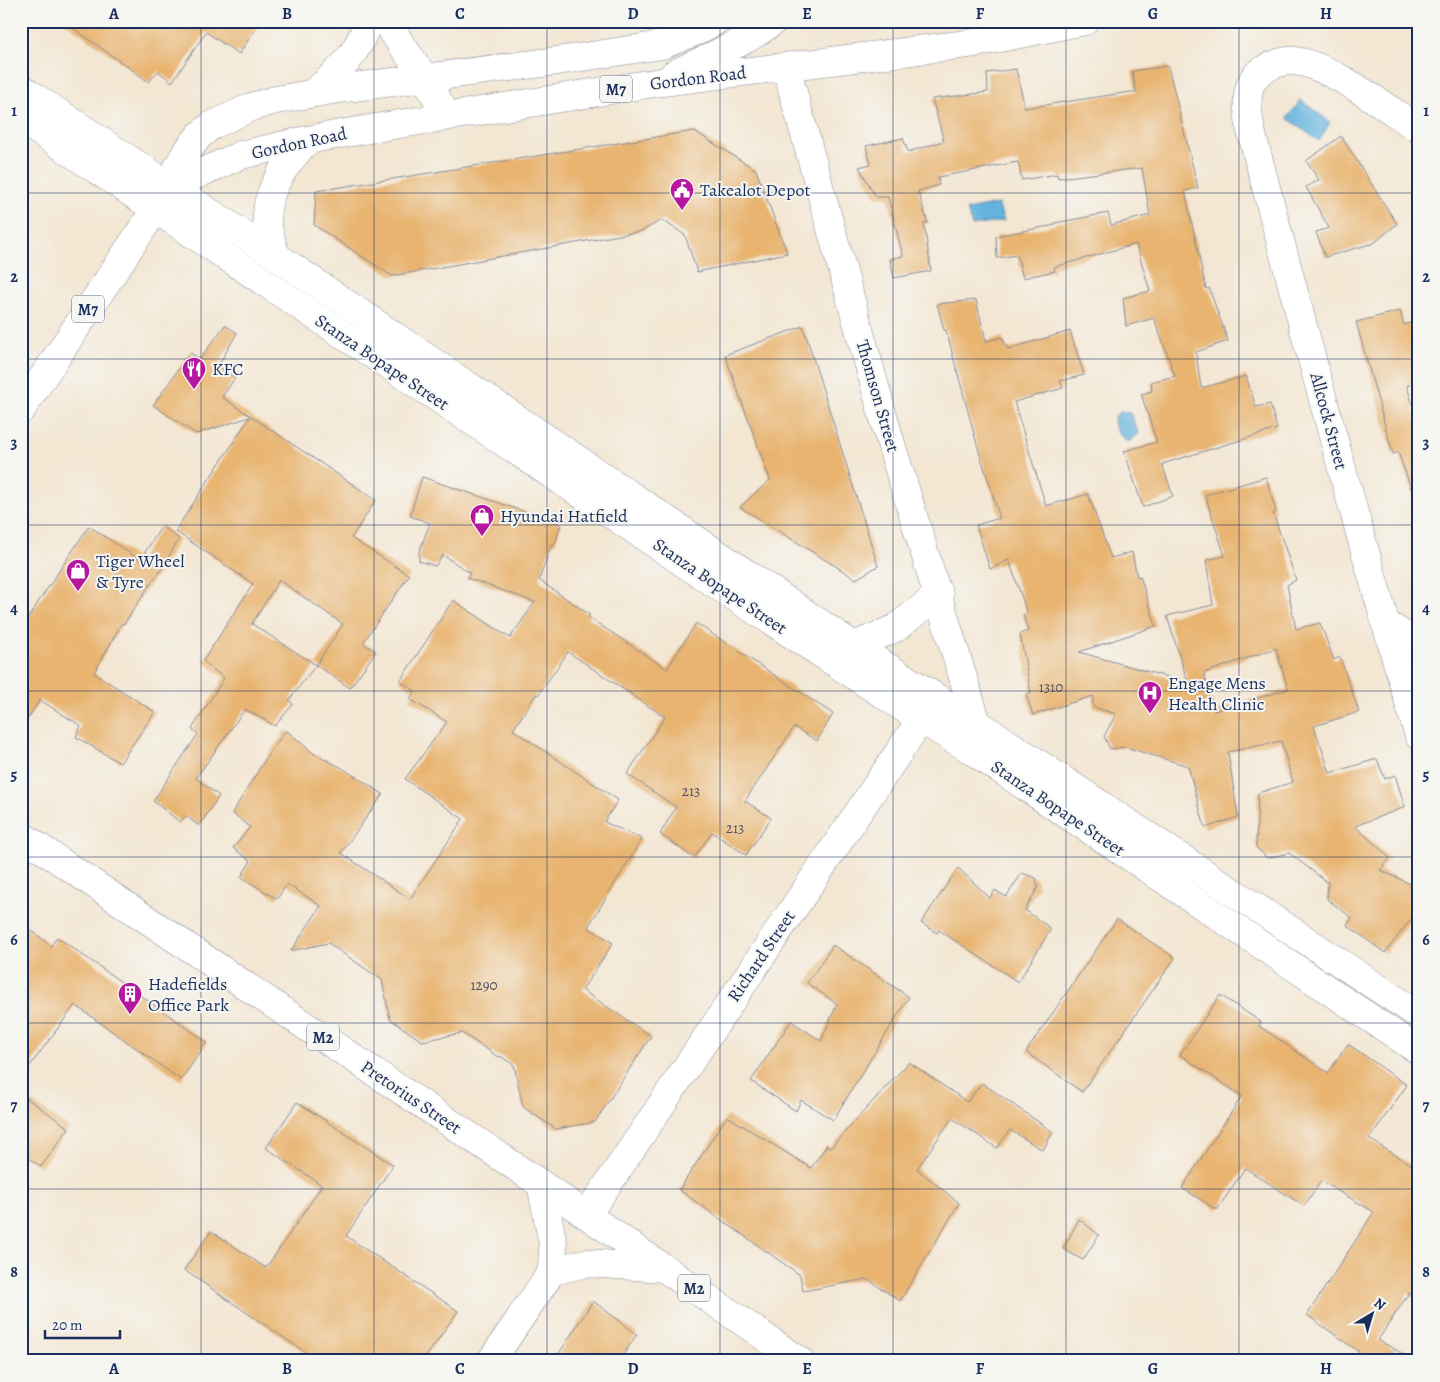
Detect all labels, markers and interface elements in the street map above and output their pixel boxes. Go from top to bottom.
text: A [108,3,120,25]
text: B [282,3,292,25]
text: C [455,3,465,25]
text: D [627,3,639,25]
text: E [802,3,812,25]
text: F [976,3,985,25]
text: G [1148,3,1158,25]
text: H [1320,3,1332,25]
street label: Gordon Road [648,60,748,96]
road number: M7 [600,76,632,102]
text: 1 [11,100,17,122]
text: 1 [1423,100,1429,122]
street label: Gordon Road [249,121,349,165]
public building icon: Takealot Depot [669,177,695,211]
place label: Takealot Depot [700,178,810,202]
text: 2 [10,266,18,288]
text: 2 [1422,266,1430,288]
road number: M7 [72,296,104,322]
street label: Stanza Bopape Street [310,308,454,416]
street label: Thomson Street [851,337,905,455]
restaurant icon: KFC [181,356,207,390]
place label: KFC [212,357,244,381]
street label: Allcock Street [1304,369,1354,472]
text: 3 [11,432,18,454]
text: 3 [1423,432,1430,454]
shop icon: Hyundai Hatfield [469,503,495,537]
place label: Hyundai Hatfield [500,504,628,528]
street label: Stanza Bopape Street [648,532,792,640]
place label: Tiger Wheel & Tyre [96,549,185,594]
shop icon: Tiger Wheel & Tyre [65,558,91,592]
text: 4 [10,598,18,620]
text: 4 [1422,598,1430,620]
place label: Engage Mens Health Clinic [1168,671,1266,716]
house number: 1310 [1039,677,1063,697]
hospital icon: Engage Mens Health Clinic [1137,680,1163,714]
street label: Stanza Bopape Street [986,754,1130,862]
text: 5 [11,764,18,786]
text: 5 [1423,764,1430,786]
house number: 213 [682,781,700,801]
house number: 213 [726,818,744,838]
street label: Richard Street [721,905,801,1007]
text: 6 [10,929,18,951]
text: 6 [1422,929,1430,951]
place label: Hadefields Office Park [148,972,229,1017]
house number: 1290 [470,975,498,995]
building icon: Hadefields Office Park [117,981,143,1015]
road number: M2 [307,1024,339,1050]
street label: Pretorius Street [356,1055,466,1139]
text: 7 [11,1095,18,1117]
text: 7 [1423,1095,1430,1117]
text: 8 [10,1261,18,1283]
text: 8 [1422,1261,1430,1283]
road number: M2 [678,1275,710,1302]
north arrow [1348,1290,1398,1340]
text: N [1370,1294,1390,1315]
scale bar [45,1307,120,1339]
text: 20 m [52,1315,83,1335]
text: A [108,1358,120,1380]
text: B [282,1358,292,1380]
text: C [455,1358,465,1380]
text: D [627,1358,639,1380]
text: E [802,1358,812,1380]
text: F [976,1358,985,1380]
text: G [1148,1358,1158,1380]
text: H [1320,1358,1332,1380]

